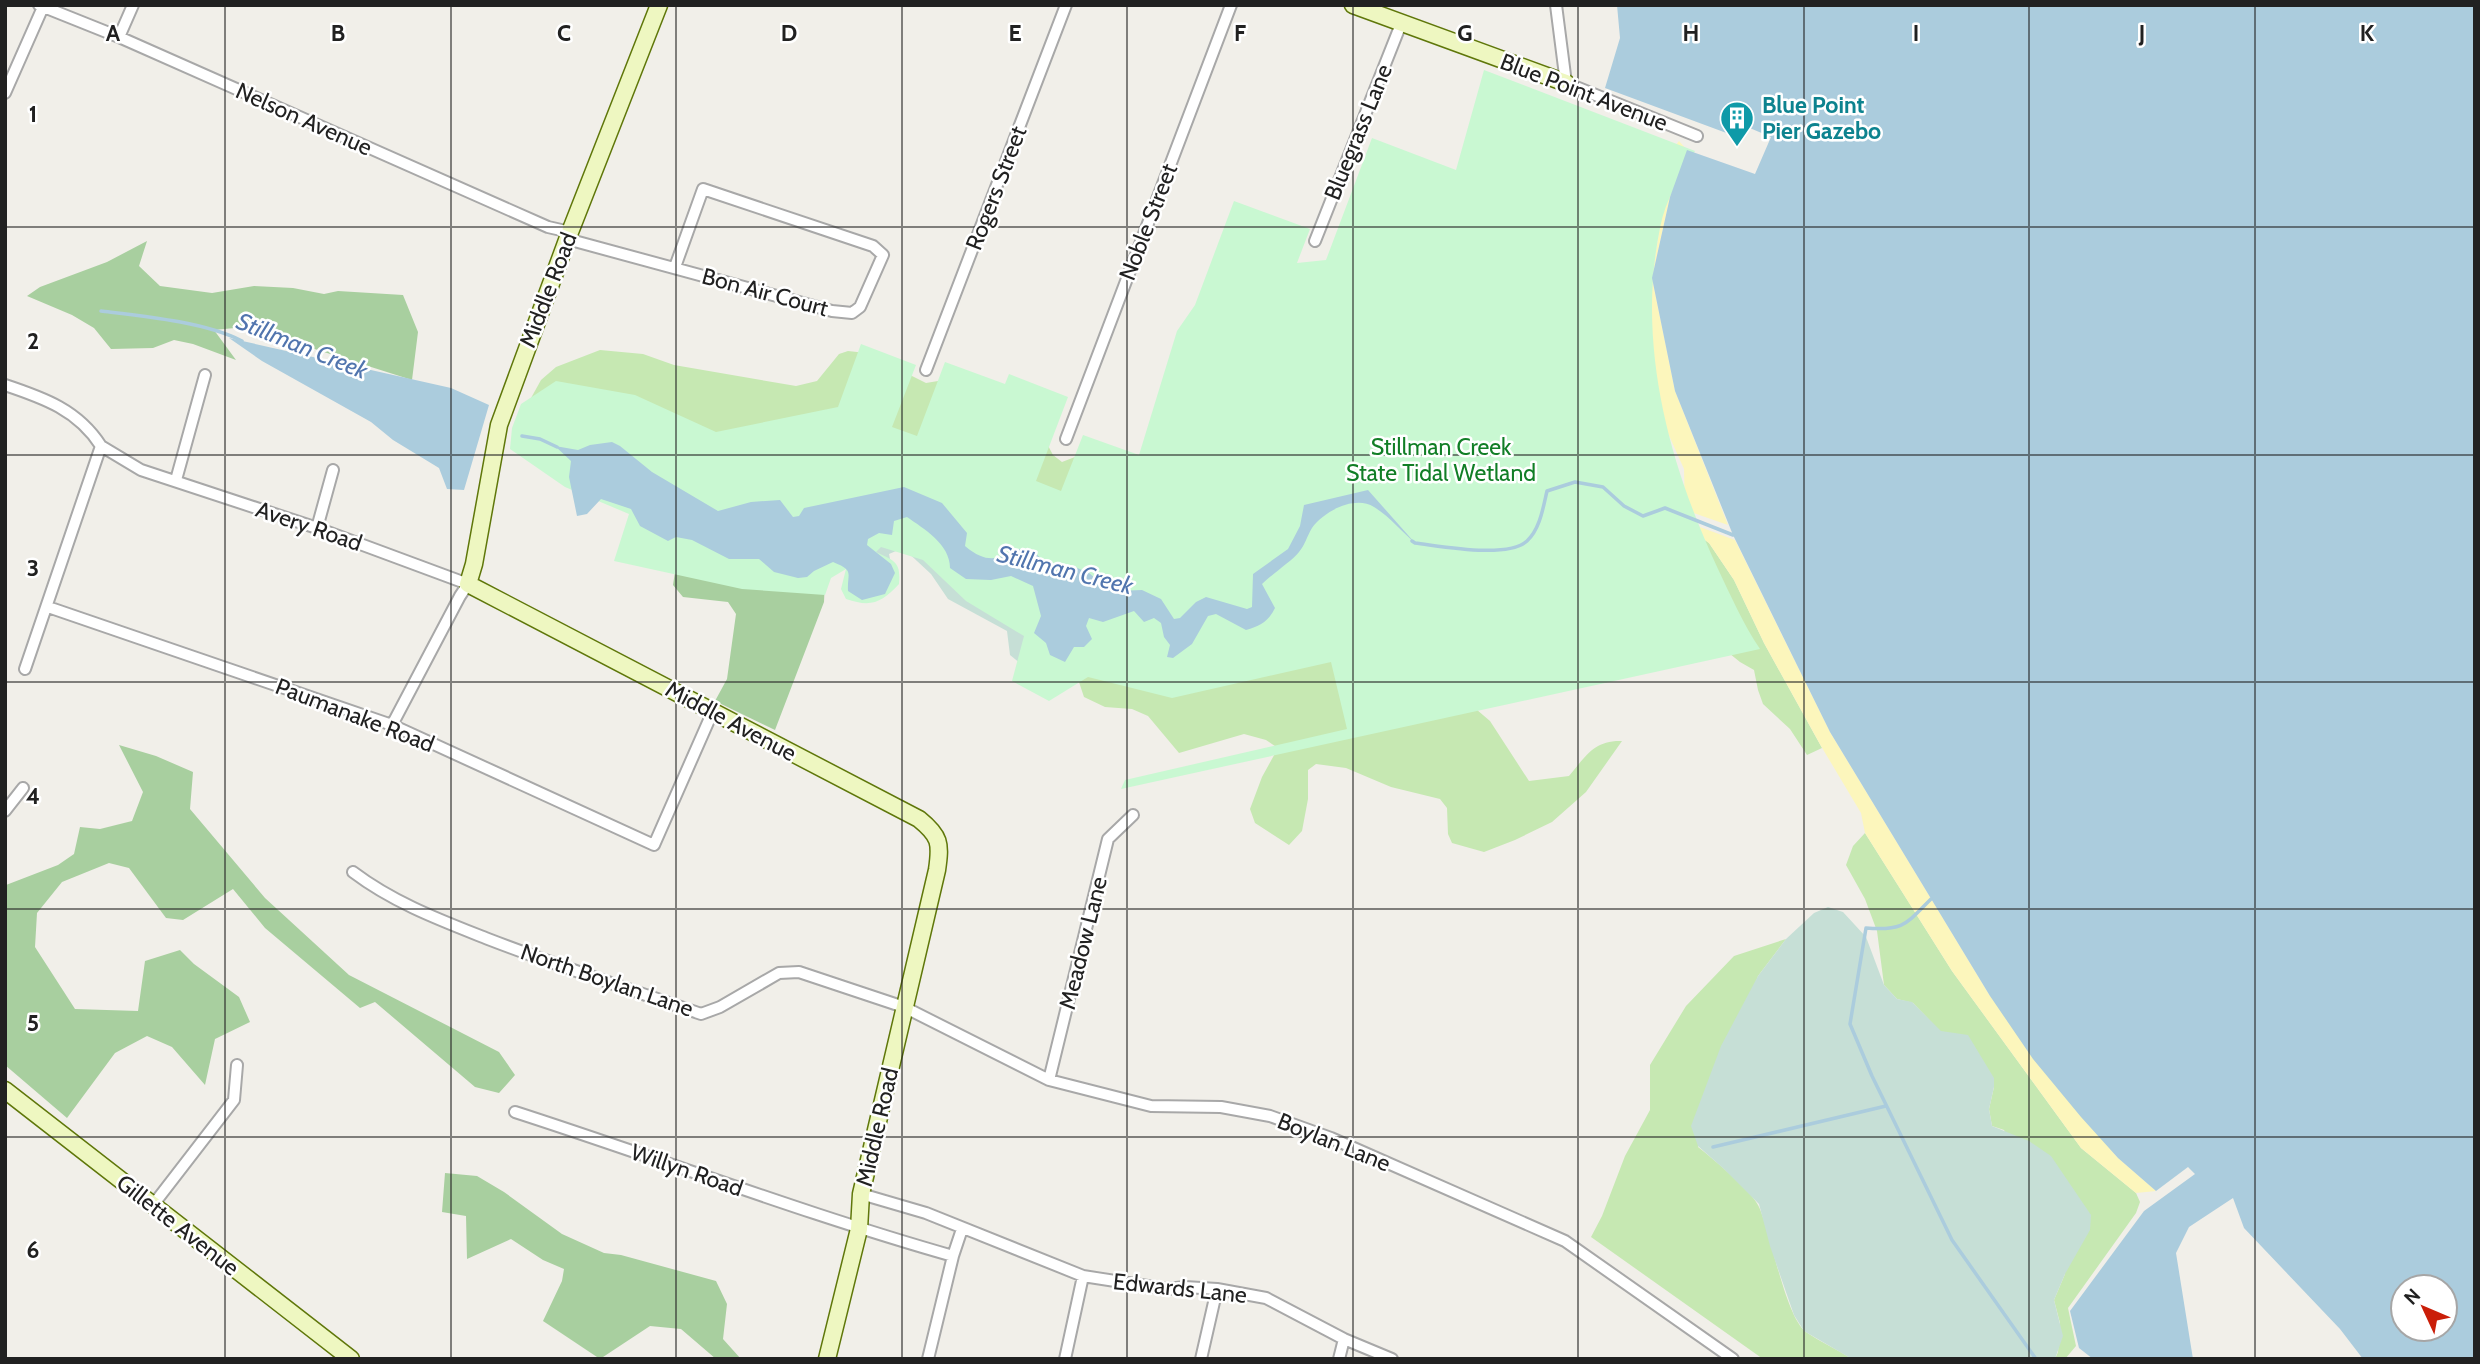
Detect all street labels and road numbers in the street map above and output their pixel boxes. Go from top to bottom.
street label: Blue Point Avenue [1496,47,1672,137]
street label: Bluegrass Lane [1318,60,1398,204]
street label: Nelson Avenue [232,76,377,162]
street label: Rogers Street [960,122,1033,254]
street label: Noble Street [1113,160,1183,284]
street label: Middle Road [513,228,583,352]
street label: Bon Air Court [699,262,831,322]
street label: Avery Road [252,495,366,557]
street label: Paumanake Road [272,672,438,758]
street label: Middle Avenue [661,675,801,767]
street label: Meadow Lane [1053,874,1113,1012]
street label: North Boylan Lane [517,937,697,1023]
street label: Middle Road [850,1065,904,1189]
street label: Boylan Lane [1273,1107,1395,1177]
street label: Willyn Road [627,1138,747,1202]
street label: Gillette Avenue [111,1168,245,1282]
street label: Edwards Lane [1112,1267,1249,1309]

